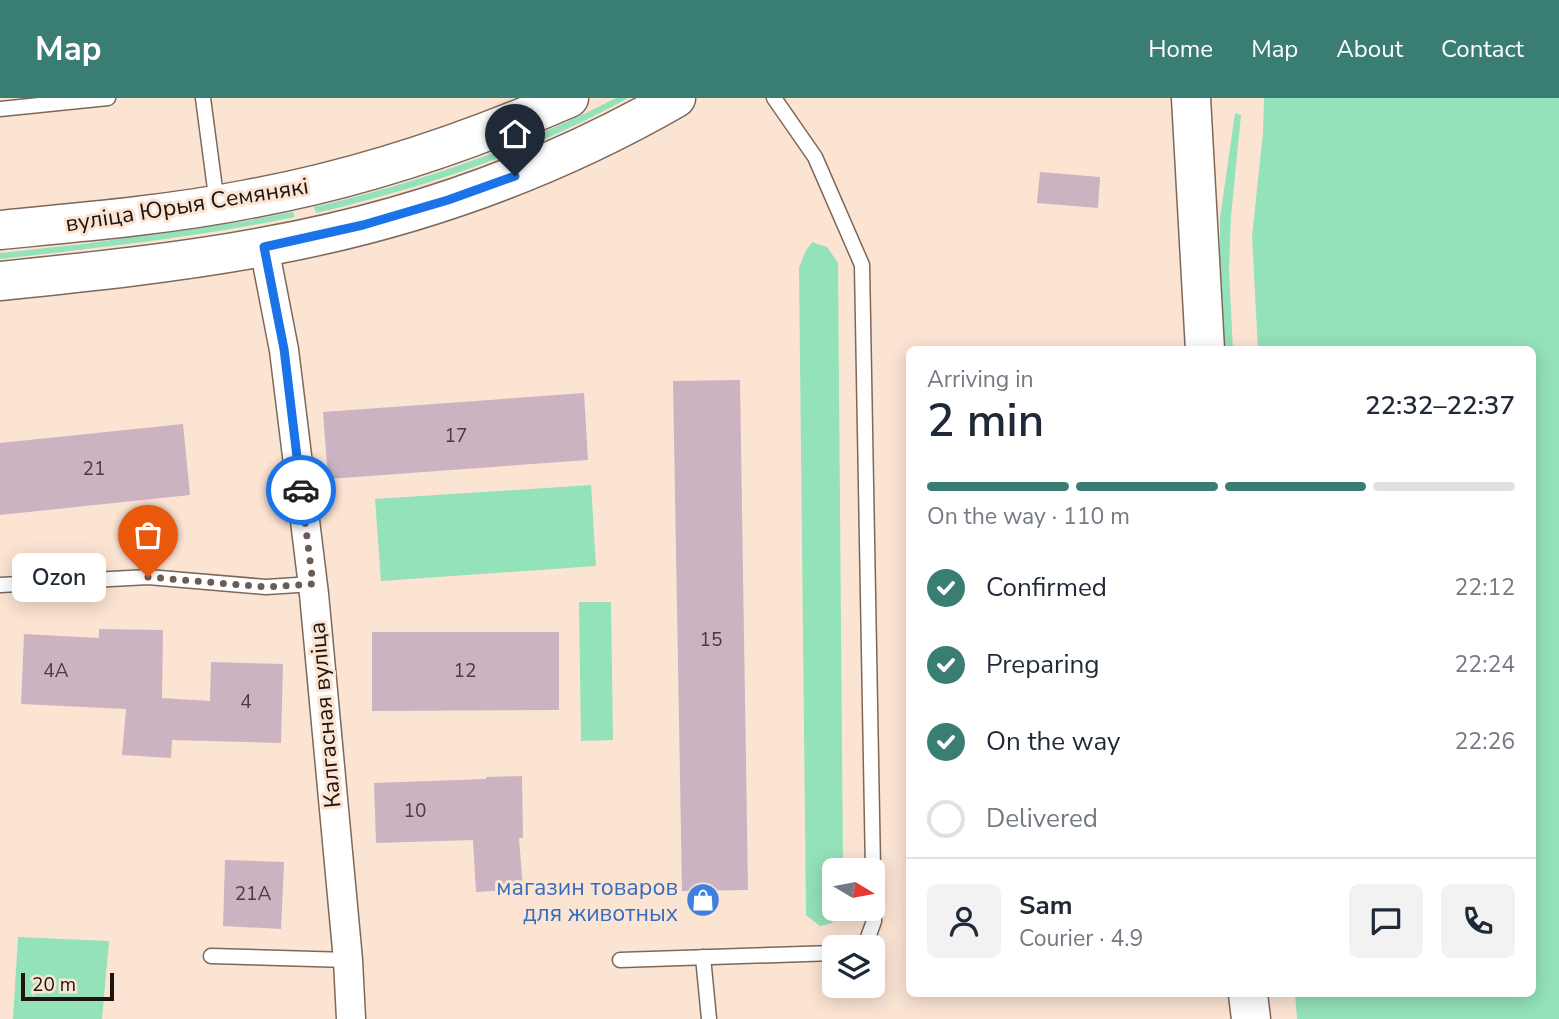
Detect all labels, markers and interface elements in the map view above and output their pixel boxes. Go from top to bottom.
text: Map [35,27,102,72]
text: Home [1148,33,1213,65]
text: Map [1251,33,1298,65]
text: About [1336,33,1403,65]
text: Contact [1441,33,1524,65]
pin [485,104,545,176]
icon: home [496,115,534,153]
street label: вуліца Юрыя Семянякі [63,170,311,240]
text: Arriving in [927,364,1034,395]
text: 22:32–22:37 [1365,388,1515,423]
text: 2 min [927,389,1044,452]
house number: 17 [445,423,467,449]
courier [266,455,336,525]
house number: 21 [83,456,105,482]
icon: car [282,471,320,509]
text: On the way · 110 m [927,501,1130,532]
pin [118,505,178,577]
icon: bag [129,516,167,554]
callout: Ozon [11,552,106,602]
text: Ozon [32,562,86,593]
icon: check [927,569,965,607]
text: Confirmed [986,570,1107,605]
text: 22:12 [1455,572,1515,603]
street label: Калгасная вуліца [301,621,349,809]
house number: 15 [700,627,722,653]
icon: check [927,646,965,684]
text: Preparing [986,647,1099,682]
text: 22:24 [1455,649,1515,680]
house number: 4А [43,658,69,684]
house number: 12 [454,658,476,684]
house number: 4 [240,689,252,715]
icon: check [927,723,965,761]
text: On the way [986,724,1120,759]
text: 22:26 [1455,726,1515,757]
house number: 10 [404,798,426,824]
text: Delivered [986,801,1098,836]
north arrow [822,858,886,920]
map controls [822,858,885,998]
place label: магазин товаров для животных [496,872,678,929]
house number: 21А [235,881,271,907]
shop icon: магазин товаров для животных [684,881,722,919]
button: person [927,884,1001,958]
button: chat [1349,884,1423,958]
button: phone [1441,884,1515,958]
text: Sam [1019,888,1072,923]
text: Courier · 4.9 [1019,923,1143,954]
button: layers [822,935,885,998]
scale bar [21,970,114,1002]
text: 20 m [32,972,76,998]

